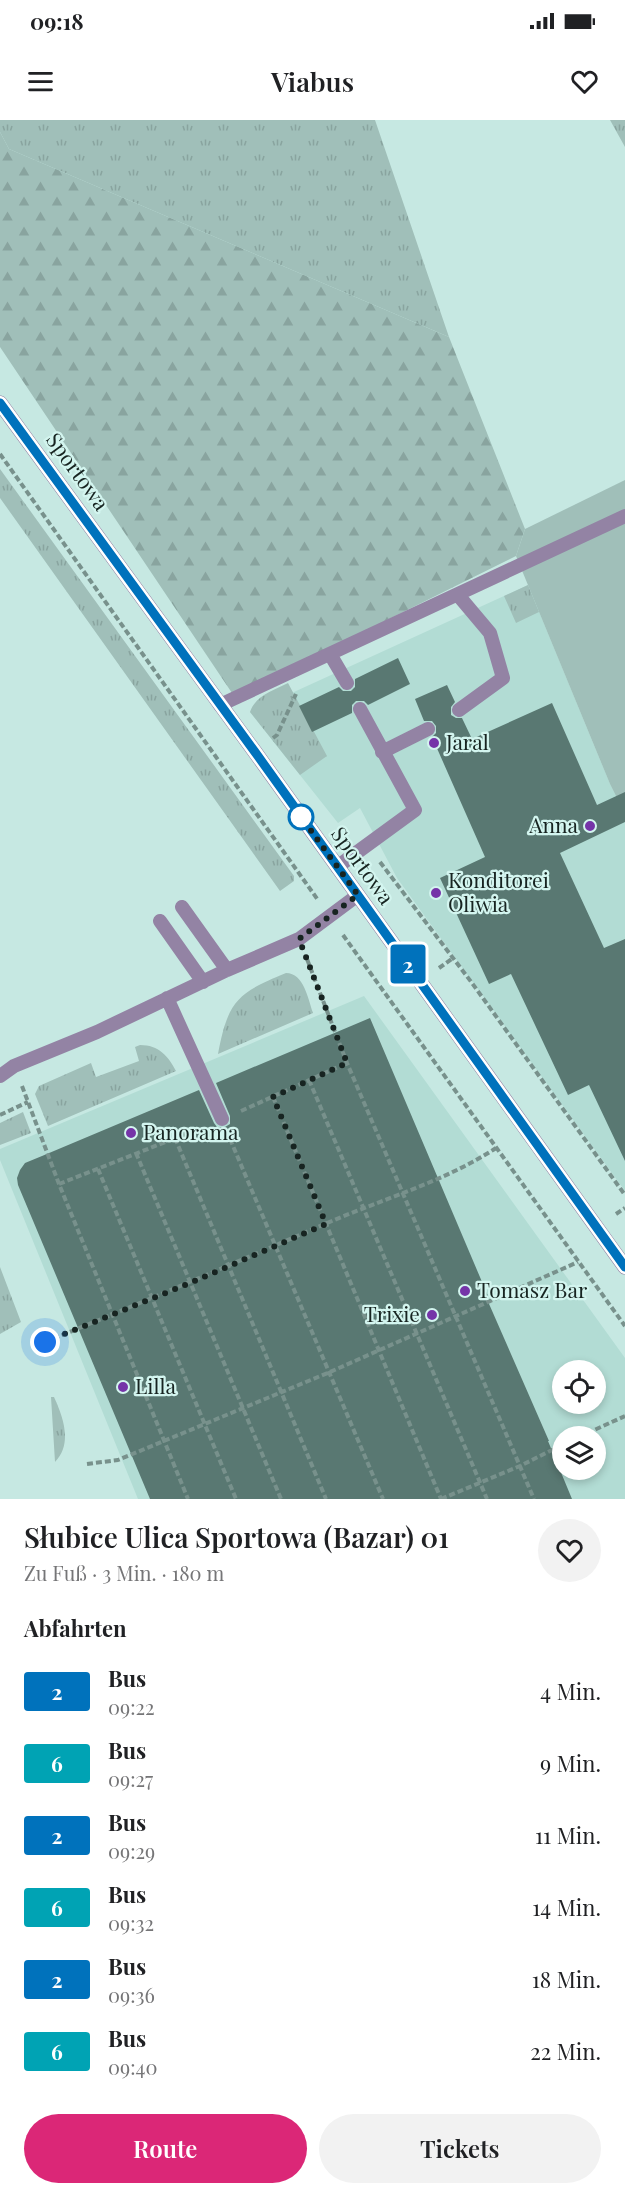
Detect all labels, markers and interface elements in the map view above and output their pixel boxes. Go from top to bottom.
text: 09:18 [30,6,84,36]
text: Viabus [271,63,354,99]
icon: menu [24,65,57,98]
icon: heart [568,65,601,98]
street label: Sportowa [41,426,117,516]
place label: Jaral [445,727,489,755]
marker: Jaral [427,736,441,750]
unlabelled marker [288,804,314,830]
place label: Anna [528,810,579,838]
marker: Anna [583,819,597,833]
street label: Sportowa [326,820,402,910]
place label: Konditorei Oliwia [448,865,549,917]
marker: Konditorei Oliwia [429,886,443,900]
line badge: 2 [388,944,428,984]
text: 2 [403,950,413,978]
place label: Panorama [143,1117,239,1145]
marker: Panorama [124,1126,138,1140]
place label: Tomasz Bar [477,1275,588,1303]
marker: Tomasz Bar [458,1284,472,1298]
place label: Trixie [364,1299,420,1327]
marker: Trixie [425,1308,439,1322]
your location [30,1327,60,1357]
map controls [552,1360,606,1480]
button: locate [552,1360,606,1414]
place label: Lilla [135,1371,177,1399]
marker: Lilla [116,1380,130,1394]
button: layers [552,1426,606,1480]
text: Słubice Ulica Sportowa (Bazar) 01 [24,1518,449,1555]
button: heart [538,1519,601,1582]
text: Zu Fuß · 3 Min. · 180 m [24,1559,224,1586]
text: Abfahrten [24,1613,127,1643]
text: Bus [108,1663,146,1693]
text: 4 Min. [540,1676,601,1706]
text: 2 [52,1677,62,1705]
text: 09:22 [108,1693,155,1720]
text: Bus [108,1735,146,1765]
text: 9 Min. [540,1748,601,1778]
text: 6 [51,1749,63,1777]
text: 09:27 [108,1765,153,1792]
text: Bus [108,1807,146,1837]
text: 11 Min. [535,1820,601,1850]
text: 2 [52,1821,62,1849]
text: 09:29 [108,1837,155,1864]
text: Bus [108,1879,146,1909]
text: 14 Min. [532,1892,601,1922]
text: 6 [51,1893,63,1921]
text: 09:32 [108,1909,154,1936]
text: Bus [108,1951,146,1981]
text: 18 Min. [532,1964,601,1994]
text: 2 [52,1965,62,1993]
text: 09:36 [108,1981,155,2008]
text: Bus [108,2023,146,2053]
text: 22 Min. [530,2036,601,2066]
text: 6 [51,2037,63,2065]
text: 09:40 [108,2053,157,2080]
button: Route [24,2114,307,2183]
button: Tickets [319,2114,601,2183]

